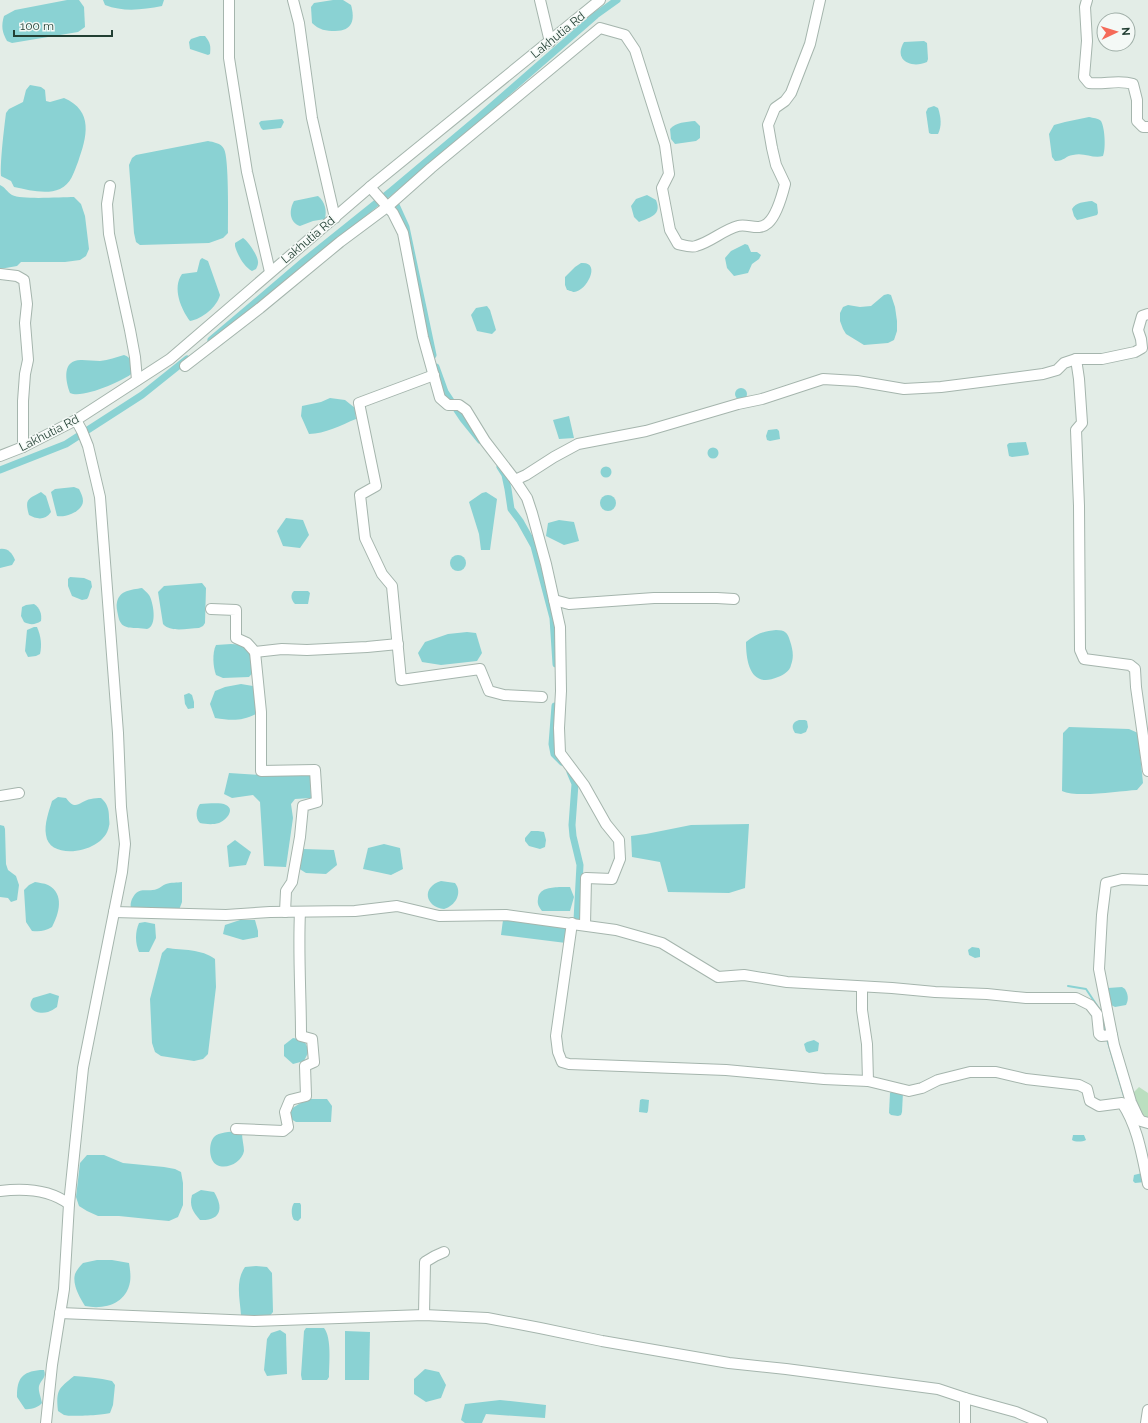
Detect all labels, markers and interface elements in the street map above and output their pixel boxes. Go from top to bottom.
street label: Lakhutia Rd [528,9,588,61]
scale bar [14,12,112,38]
north arrow [1096,12,1136,52]
text: 100 m [20,19,54,33]
text: N [1119,27,1132,36]
street label: Lakhutia Rd [278,214,338,266]
street label: Lakhutia Rd [17,412,81,454]

